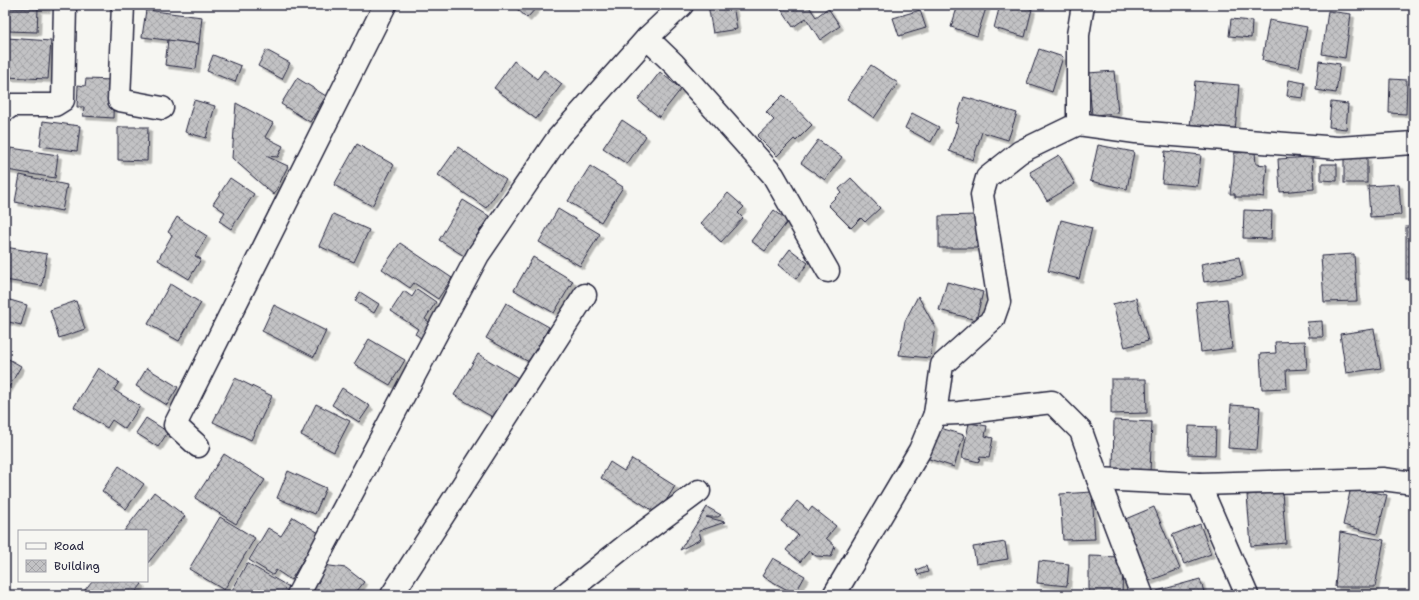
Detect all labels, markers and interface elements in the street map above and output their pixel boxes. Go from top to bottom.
legend [18,530,148,582]
text: Road [54,538,85,554]
text: Building [54,558,100,574]

